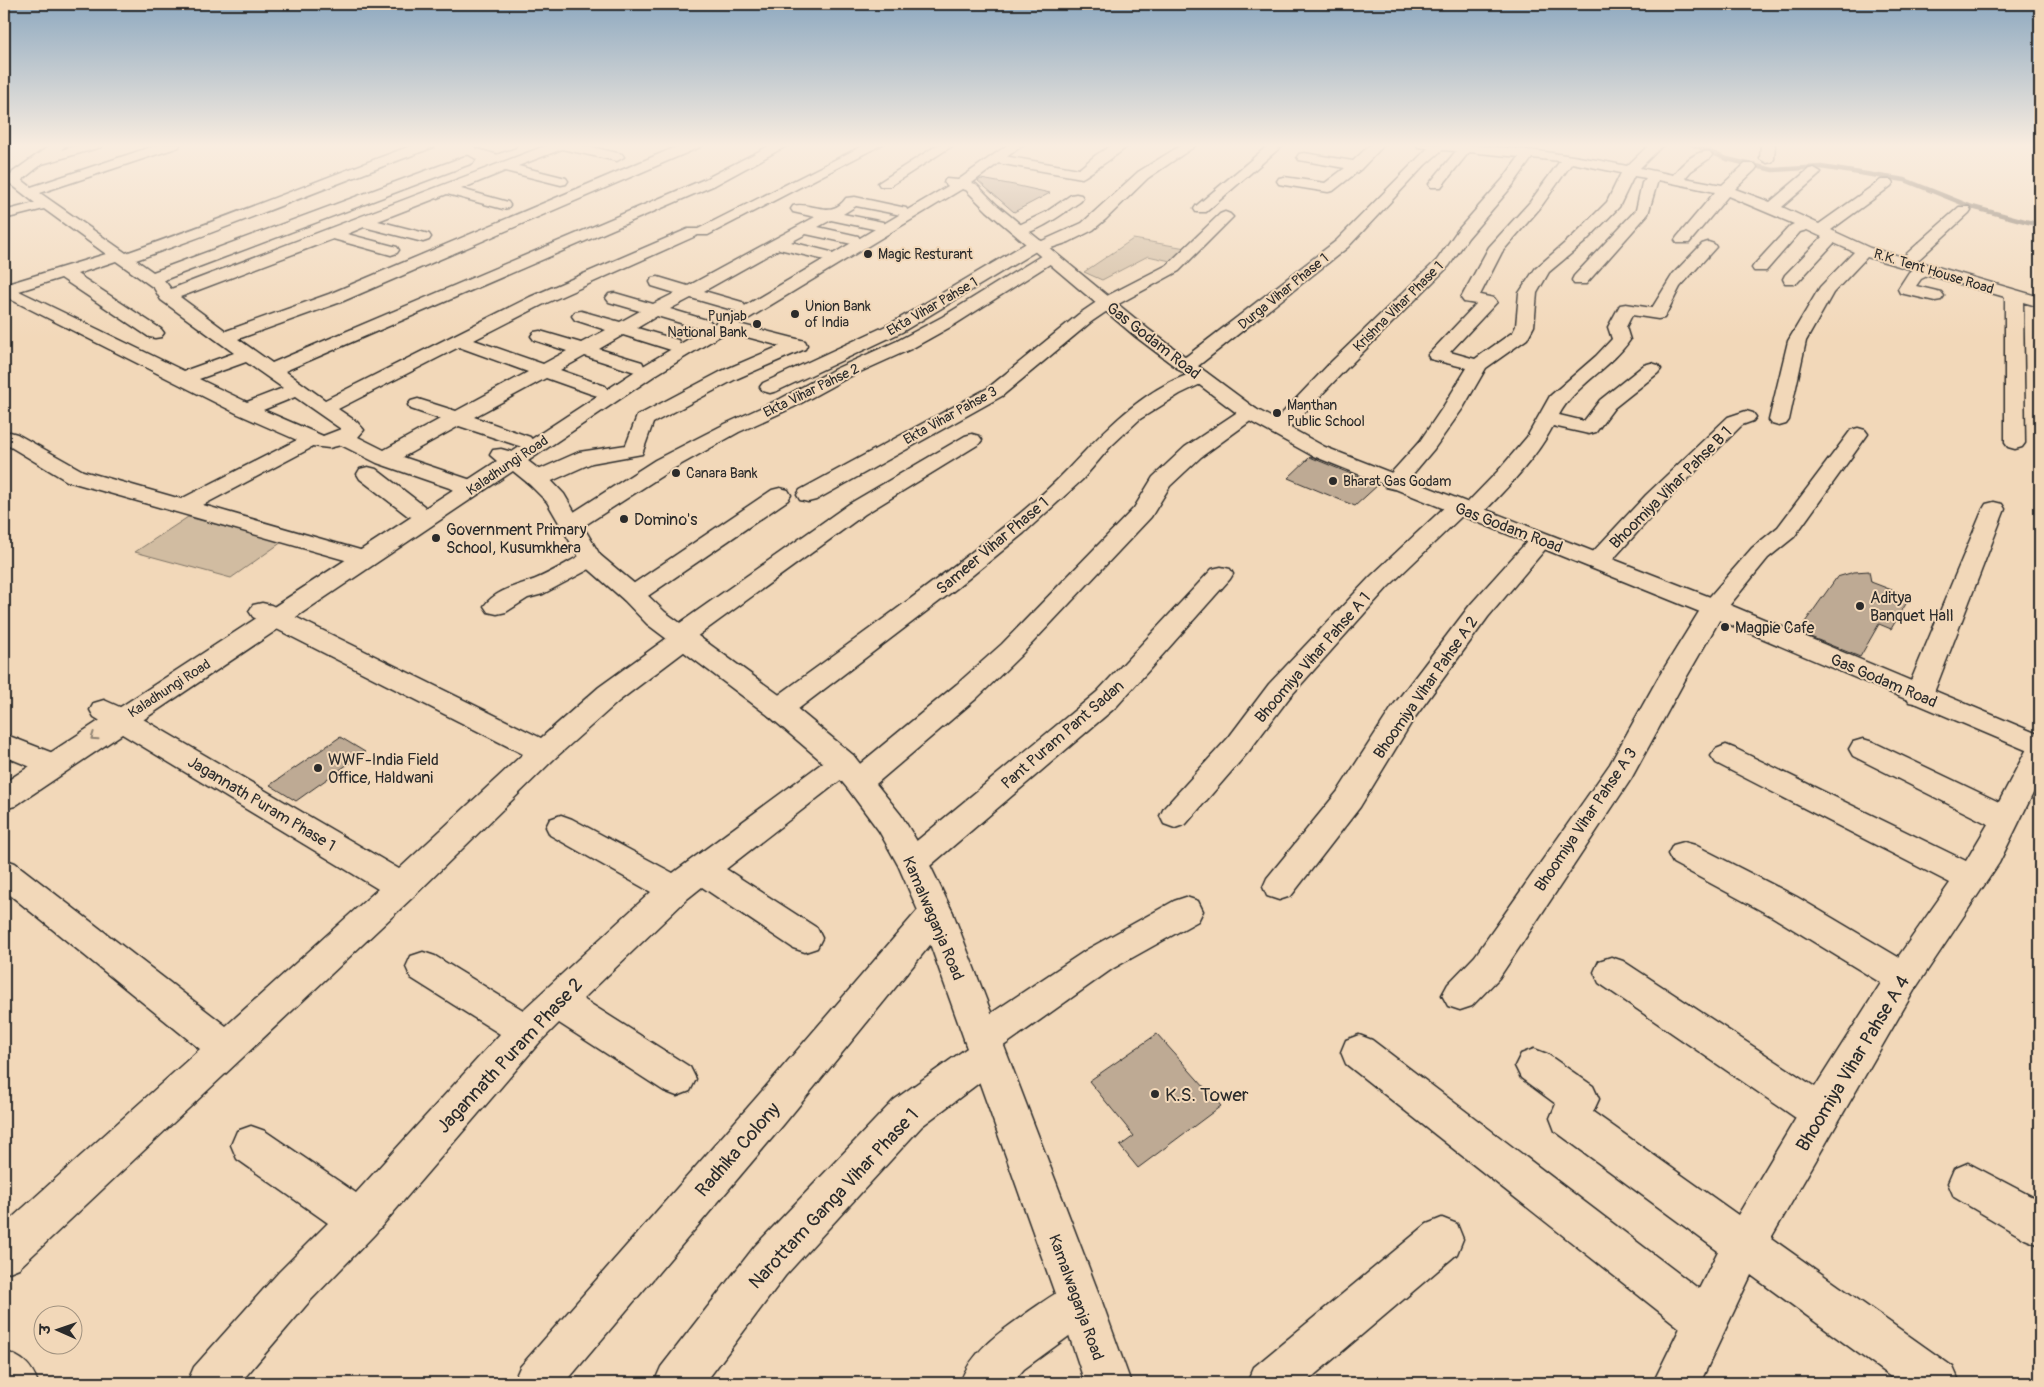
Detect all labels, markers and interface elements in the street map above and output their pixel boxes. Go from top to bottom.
street label: R.K. Tent House Road [1872,245,1996,298]
place label: Magic Resturant [878,246,973,263]
marker: Magic Resturant [862,248,874,260]
street label: Durga Vihar Phase 1 [1235,250,1332,333]
street label: Krishna Vihar Phase 1 [1350,258,1447,355]
street label: Ekta Vihar Pahse 1 [884,274,981,339]
place label: Union Bank of India [805,298,871,331]
street label: Gas Godam Road [1102,298,1204,384]
place label: Punjab National Bank [667,308,747,341]
marker: Union Bank of India [789,308,801,320]
marker: Punjab National Bank [751,318,763,330]
street label: Ekta Vihar Pahse 2 [760,360,862,421]
street label: Ekta Vihar Pahse 3 [900,383,1000,448]
place label: Manthan Public School [1287,397,1365,430]
marker: Manthan Public School [1271,407,1283,419]
street label: Bhoomiya Vihar Pahse B 1 [1605,422,1736,553]
street label: Kaladhungi Road [463,432,551,499]
place label: Canara Bank [686,465,758,482]
marker: Canara Bank [670,467,682,479]
place label: Bharat Gas Godam [1343,473,1451,490]
marker: Bharat Gas Godam [1327,475,1339,487]
street label: Sameer Vihar Phase 1 [932,493,1053,599]
street label: Gas Godam Road [1452,498,1565,558]
place label: Domino's [634,510,697,530]
marker: Domino's [618,513,630,525]
place label: Government Primary School, Kusumkhera [446,520,587,558]
marker: Government Primary School, Kusumkhera [430,532,442,544]
street label: Bhoomiya Vihar Pahse A 1 [1251,588,1375,727]
place label: Aditya Banquet Hall [1870,588,1954,626]
marker: Aditya Banquet Hall [1854,600,1866,612]
street label: Bhoomiya Vihar Pahse A 2 [1369,613,1483,763]
place label: Magpie Cafe [1735,618,1815,638]
marker: Magpie Cafe [1719,621,1731,633]
street label: Gas Godam Road [1827,649,1940,712]
street label: Kaladhungi Road [125,655,214,721]
street label: Pant Puram Pant Sadan [997,676,1128,794]
one-way arrow [90,731,99,740]
street label: Bhoomiya Vihar Pahse A 3 [1530,744,1641,895]
place label: WWF-India Field Office, Haldwani [328,750,439,788]
street label: Jagannath Puram Phase 1 [184,752,339,856]
marker: WWF-India Field Office, Haldwani [312,762,324,774]
street label: Kamalwaganja Road [898,853,968,983]
street label: Bhoomiya Vihar Pahse A 4 [1791,971,1915,1156]
street label: Jagannath Puram Phase 2 [431,973,588,1138]
place label: K.S. Tower [1165,1083,1249,1107]
marker: K.S. Tower [1149,1088,1161,1100]
street label: Radhika Colony [690,1097,785,1202]
street label: Narottam Ganga Vihar Phase 1 [744,1103,924,1294]
street label: Kamalwaganja Road [1044,1232,1108,1363]
north arrow [32,1304,82,1354]
text: उ [37,1323,54,1337]

